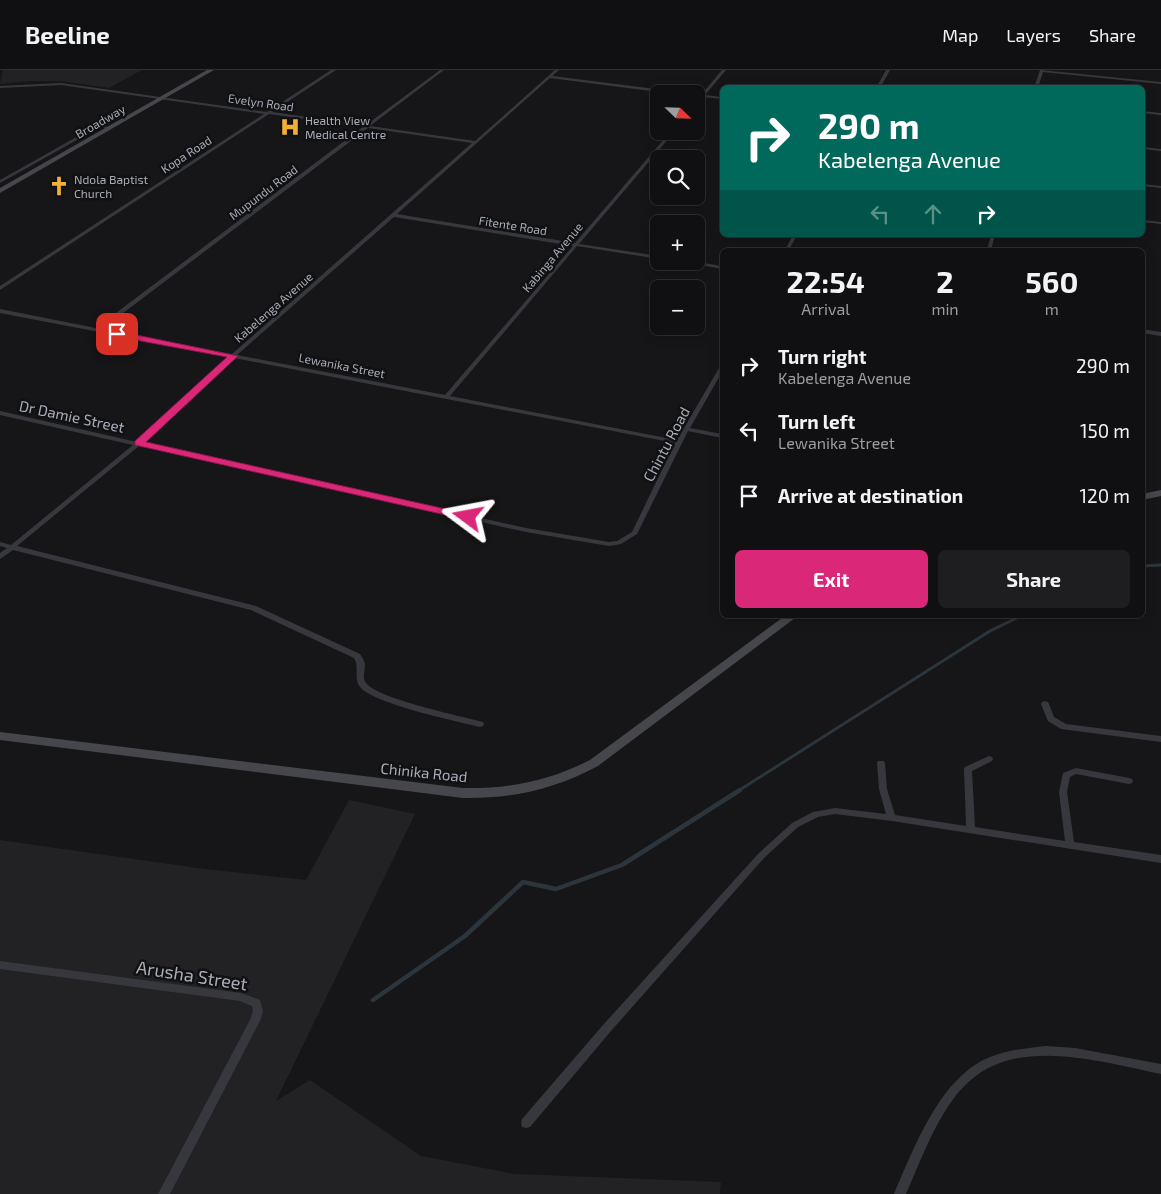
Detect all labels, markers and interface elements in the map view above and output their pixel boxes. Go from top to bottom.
text: Beeline [25,20,110,49]
text: Map [942,24,978,46]
text: Layers [1006,24,1061,46]
text: Share [1089,24,1136,46]
north arrow [650,85,705,140]
map controls [650,85,705,335]
street label: Evelyn Road [227,90,295,114]
street label: Broadway [73,101,128,141]
text: 290 m [818,104,919,146]
icon: right [735,105,800,170]
place label: Health View Medical Centre [305,113,386,141]
hospital icon: Health View Medical Centre [279,116,301,138]
street label: Kopa Road [158,132,214,176]
text: Kabelenga Avenue [818,146,1001,172]
button: search [650,150,705,205]
street label: Mupundu Road [226,162,300,222]
place label: Ndola Baptist Church [74,172,149,200]
church icon: Ndola Baptist Church [48,175,70,197]
icon: left [866,200,894,228]
icon: ahead [919,200,947,228]
icon: right [972,200,1000,228]
street label: Fitente Road [478,213,548,237]
button: + [650,215,705,270]
street label: Kabinga Avenue [519,219,585,295]
text: 22:54 [787,263,865,299]
text: 2 [936,263,954,299]
text: 560 [1025,263,1078,299]
street label: Kabelenga Avenue [231,269,315,345]
button: − [650,280,705,335]
text: Arrival [801,299,850,318]
text: min [931,299,959,318]
text: m [1045,299,1059,318]
pin [96,313,138,355]
icon: arrive [103,320,131,348]
text: Turn right [778,345,866,368]
street label: Lewanika Street [298,350,387,380]
icon: right [735,352,763,380]
text: 290 m [1076,354,1130,377]
text: Kabelenga Avenue [778,368,911,387]
street label: Dr Damie Street [18,396,127,436]
street label: Chintu Road [639,404,693,484]
text: Turn left [778,410,855,433]
icon: left [735,417,763,445]
text: 150 m [1080,419,1130,442]
text: Lewanika Street [778,433,895,452]
icon: arrive [735,482,763,510]
text: Arrive at destination [778,484,963,507]
text: 120 m [1079,484,1130,507]
position arrow [441,490,493,542]
button: Exit [735,550,928,608]
button: Share [938,550,1130,608]
street label: Chinika Road [380,758,468,786]
street label: Arusha Street [135,955,249,995]

